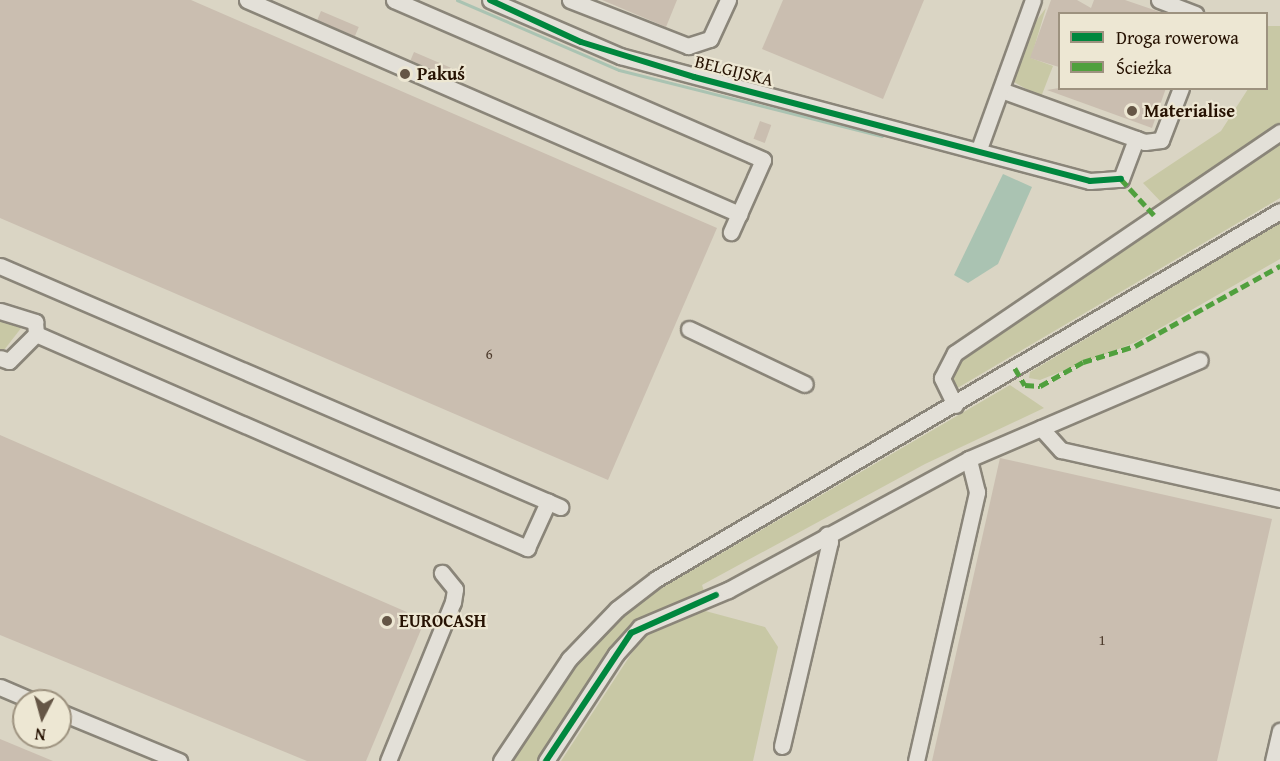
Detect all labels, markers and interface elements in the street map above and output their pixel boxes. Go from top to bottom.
legend [1058,12,1268,90]
text: Droga rowerowa [1116,24,1239,51]
street label: BELGIJSKA [692,51,776,91]
text: Ścieżka [1116,54,1172,81]
place label: Pakuś [417,63,465,85]
marker: Pakuś [398,67,412,81]
place label: Materialise [1144,100,1235,122]
marker: Materialise [1125,104,1139,118]
house number: 6 [485,345,493,363]
place label: EUROCASH [399,610,486,632]
marker: EUROCASH [380,614,394,628]
house number: 1 [1098,631,1106,649]
north arrow [12,689,72,749]
text: N [34,722,47,747]

